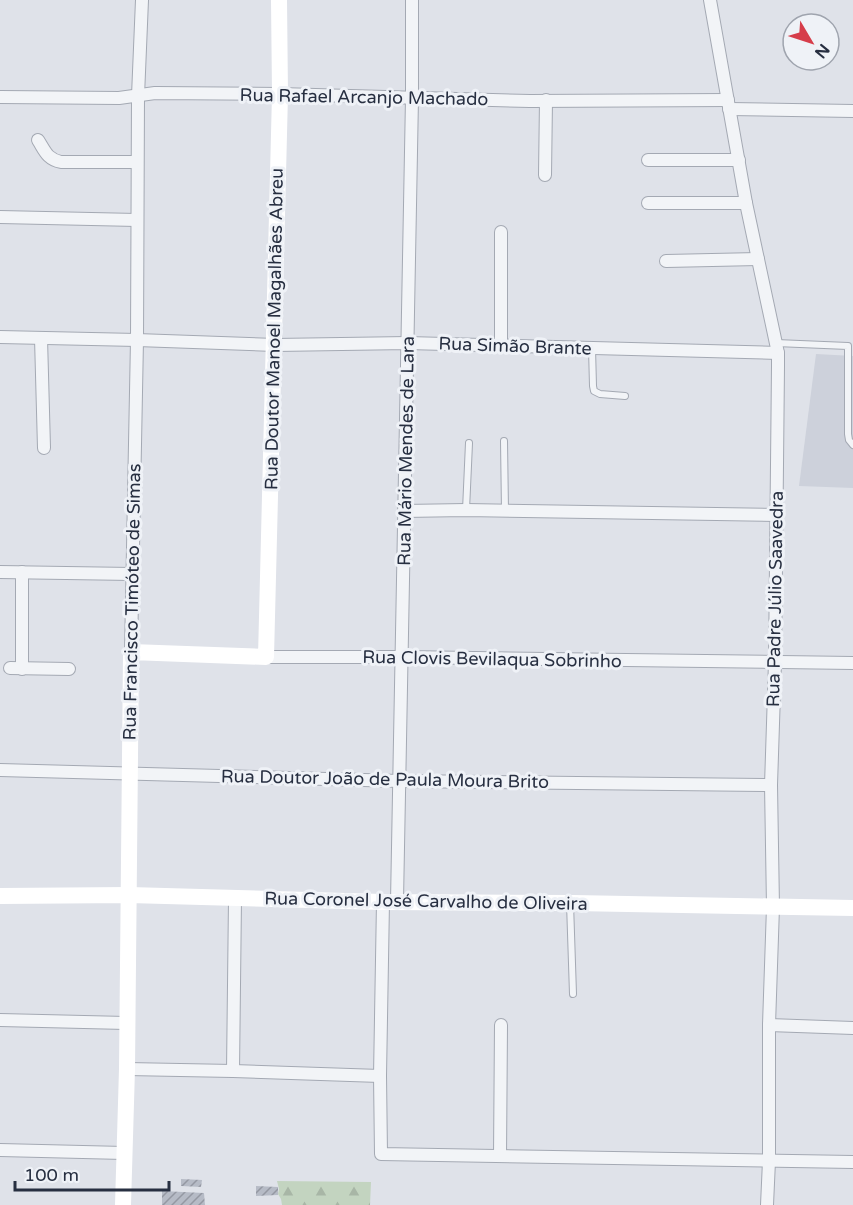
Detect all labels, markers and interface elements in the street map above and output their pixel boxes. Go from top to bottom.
north arrow [781,12,841,72]
text: N [810,40,834,62]
street label: Rua Rafael Arcanjo Machado [240,84,489,110]
street label: Rua Doutor Manoel Magalhães Abreu [260,168,288,490]
street label: Rua Simão Brante [438,332,592,360]
street label: Rua Mário Mendes de Lara [393,336,419,566]
street label: Rua Francisco Timóteo de Simas [119,463,145,741]
street label: Rua Padre Júlio Saavedra [762,491,788,707]
street label: Rua Clovis Bevilaqua Sobrinho [362,646,622,672]
street label: Rua Doutor João de Paula Moura Brito [221,765,549,793]
street label: Rua Coronel José Carvalho de Oliveira [264,887,588,915]
scale bar [15,1154,170,1192]
text: 100 m [24,1164,79,1186]

